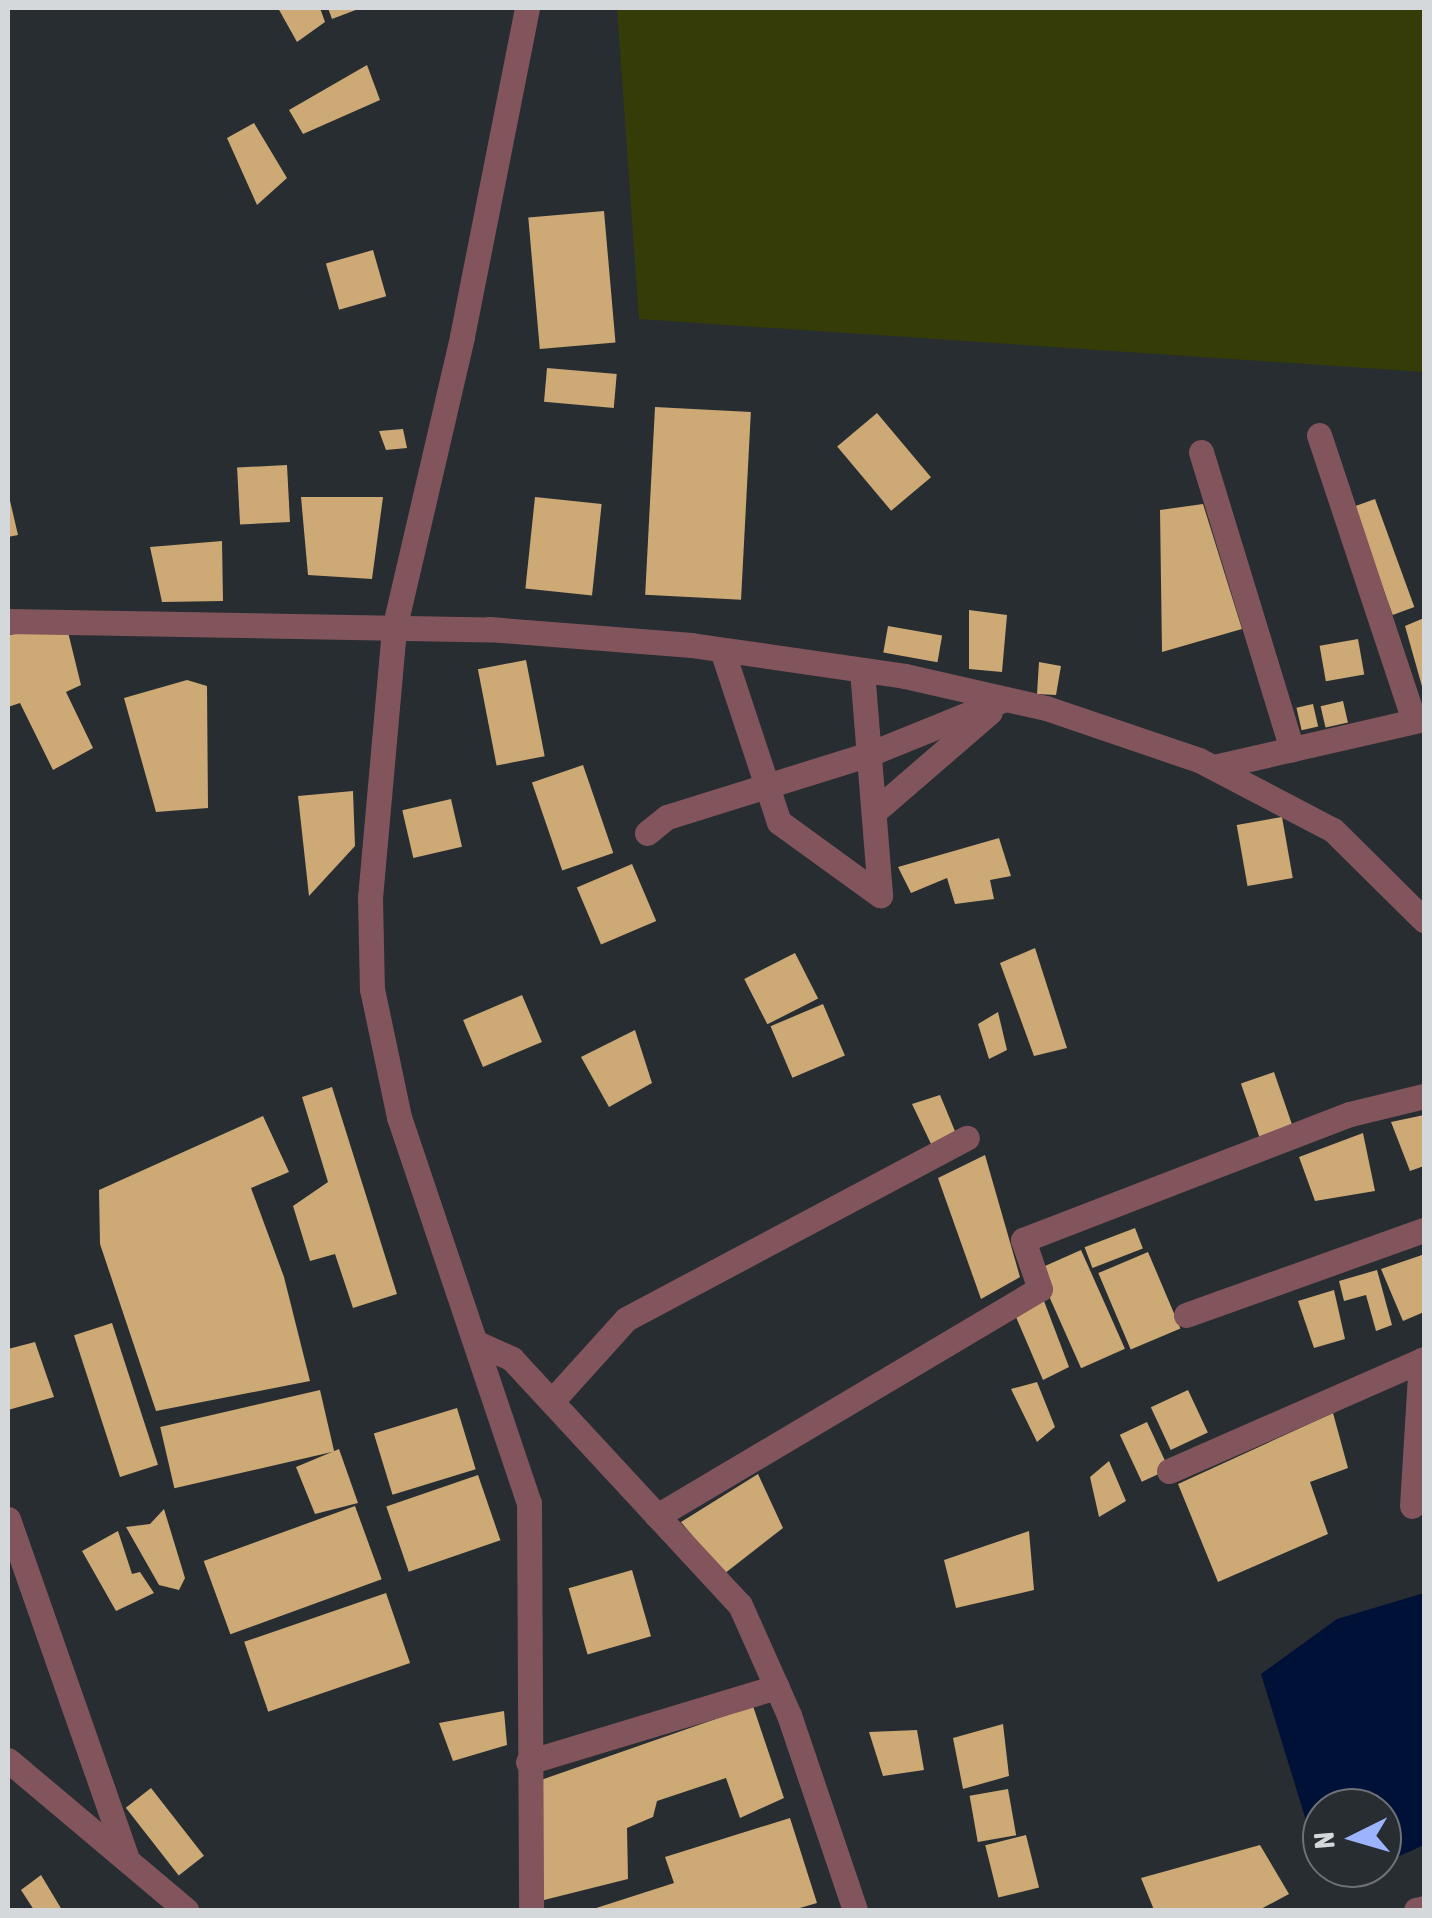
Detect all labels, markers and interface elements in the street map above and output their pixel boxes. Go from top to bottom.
north arrow [1302,1788,1402,1888]
text: N [1307,1831,1341,1850]

